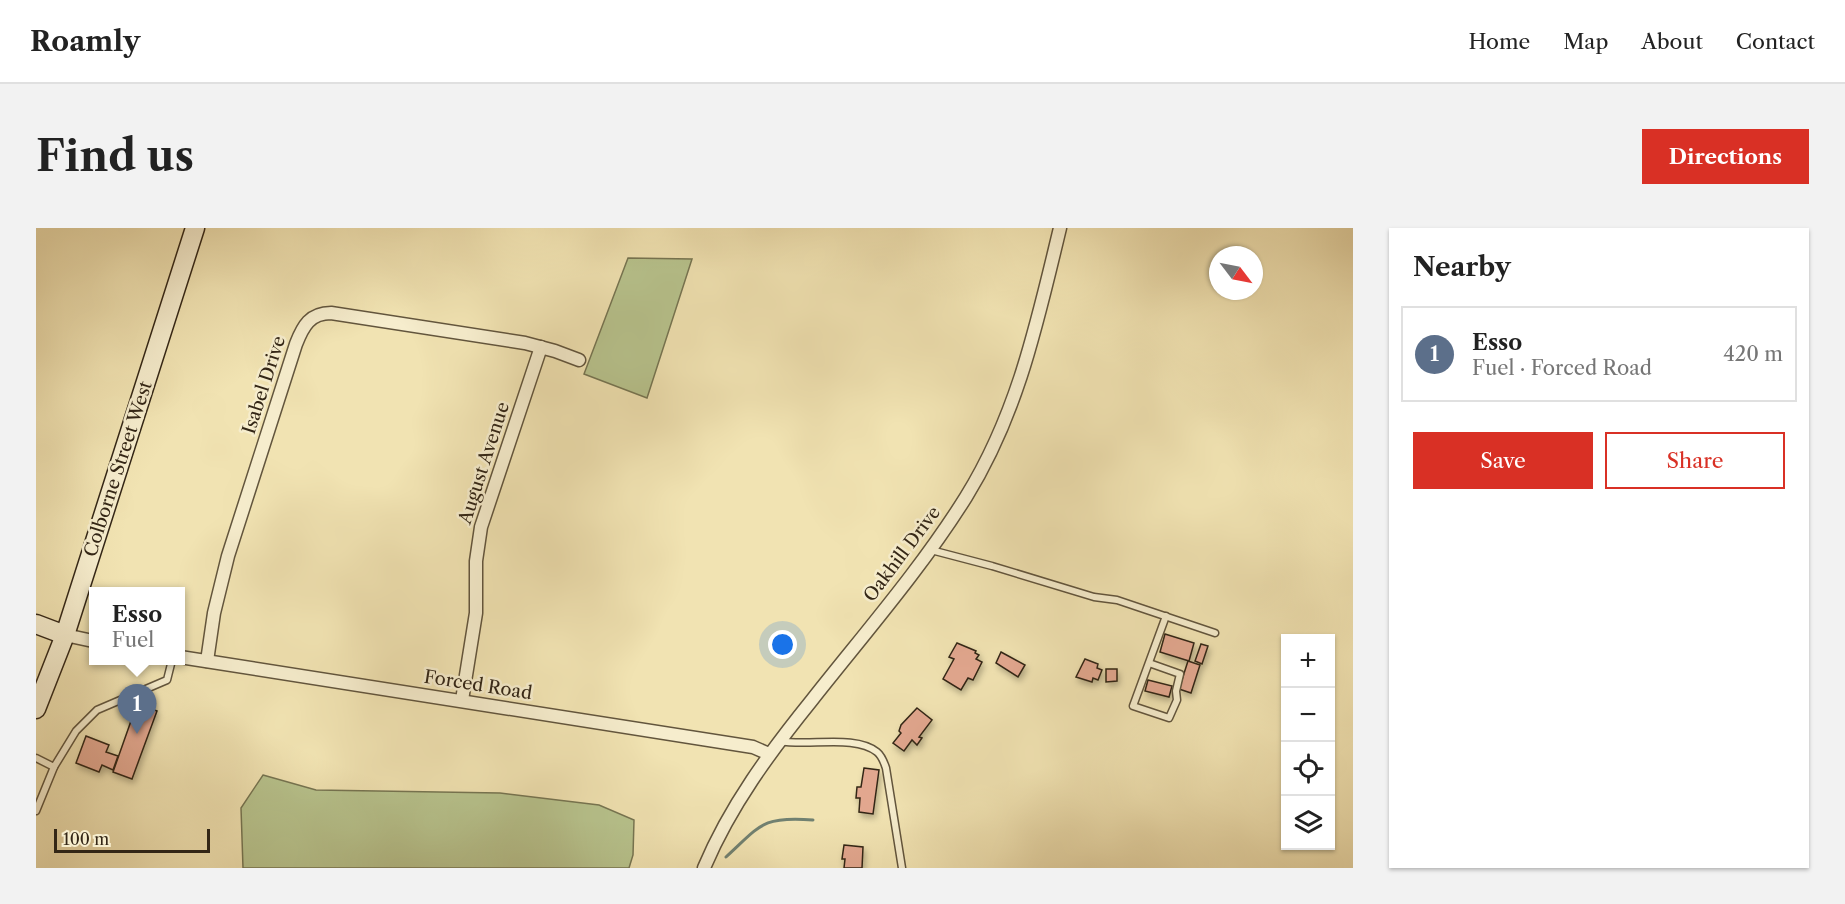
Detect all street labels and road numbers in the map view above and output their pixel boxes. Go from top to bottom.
street label: Isabel Drive [238,333,290,437]
street label: Colborne Street West [79,378,157,560]
street label: August Avenue [454,399,514,528]
street label: Oakhill Drive [859,502,945,606]
street label: Forced Road [422,666,534,704]

